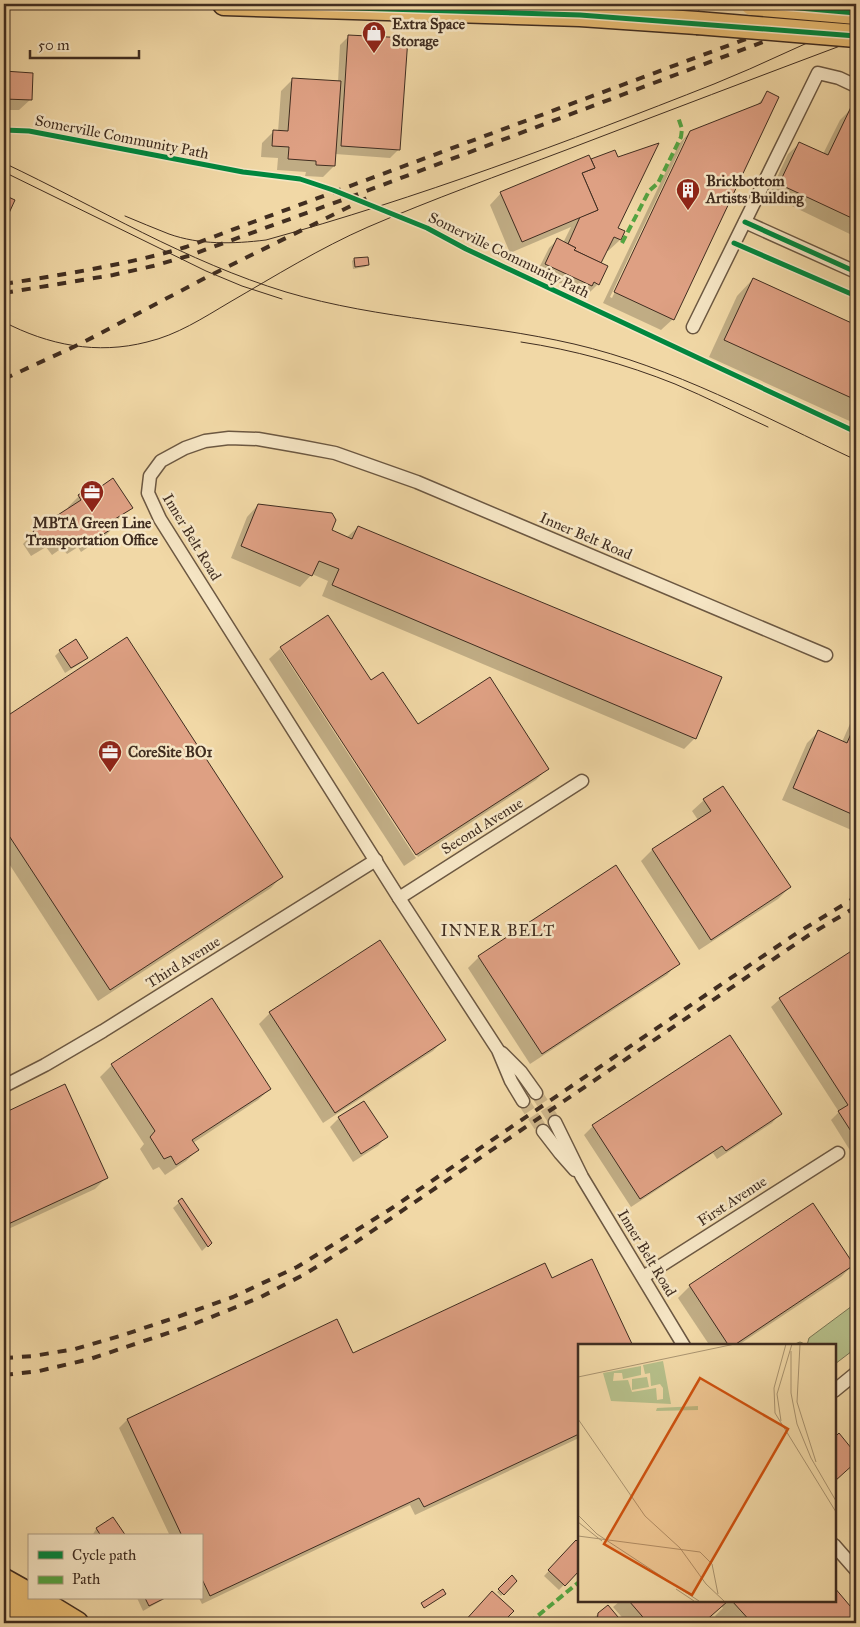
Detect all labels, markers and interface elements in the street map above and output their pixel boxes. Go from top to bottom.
place label: Extra Space Storage [392,15,466,51]
shop icon: Extra Space Storage [361,20,387,54]
scale bar [30,28,139,60]
text: 50 m [38,36,70,54]
street label: Somerville Community Path [34,111,211,163]
place label: Brickbottom Artists Building [705,172,804,208]
building icon: Brickbottom Artists Building [675,177,701,211]
street label: Somerville Community Path [426,208,593,302]
office icon: MBTA Green Line Transportation Office [79,479,105,513]
street label: Inner Belt Road [159,490,225,584]
street label: Inner Belt Road [537,508,635,564]
place label: MBTA Green Line Transportation Office [25,514,159,550]
office icon: CoreSite BO1 [97,739,123,773]
place label: CoreSite BO1 [128,743,212,761]
street label: Second Avenue [438,794,526,858]
district label: INNER BELT [441,921,555,940]
street label: Third Avenue [143,932,223,992]
street label: First Avenue [694,1172,770,1230]
street label: Inner Belt Road [614,1206,680,1300]
inset map [578,1344,835,1602]
legend [28,1534,202,1600]
text: Cycle path [72,1546,137,1564]
text: Path [72,1570,101,1588]

